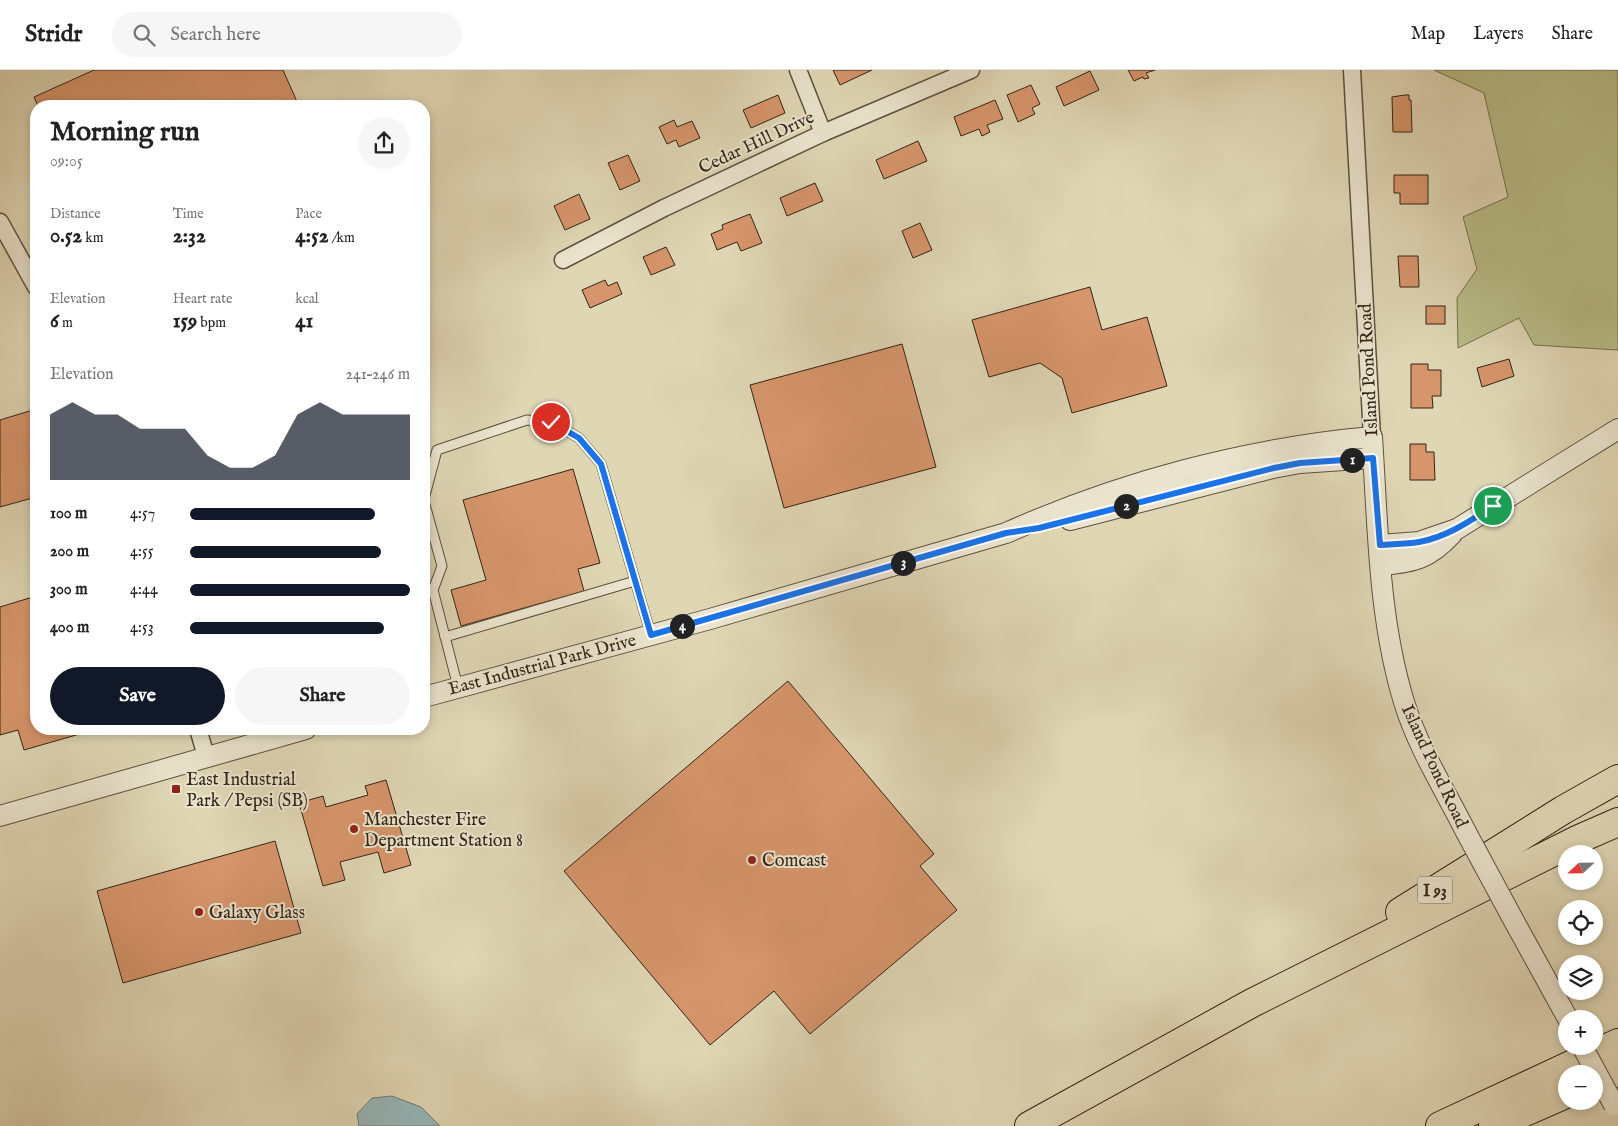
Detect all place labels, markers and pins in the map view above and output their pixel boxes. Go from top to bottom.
pin [530,401,572,443]
pin: 1 [1340,448,1364,472]
pin [1472,485,1514,527]
pin: 2 [1114,494,1138,518]
pin: 3 [890,550,916,576]
pin: 4 [670,614,694,638]
place label: East Industrial Park / Pepsi (SB) [186,769,308,813]
marker: East Industrial Park / Pepsi (SB) [170,783,182,795]
place label: Manchester Fire Department Station 8 [364,809,523,853]
marker: Manchester Fire Department Station 8 [348,823,360,835]
place label: Comcast [762,850,827,873]
marker: Comcast [746,854,758,866]
place label: Galaxy Glass [209,902,305,925]
marker: Galaxy Glass [193,906,205,918]

